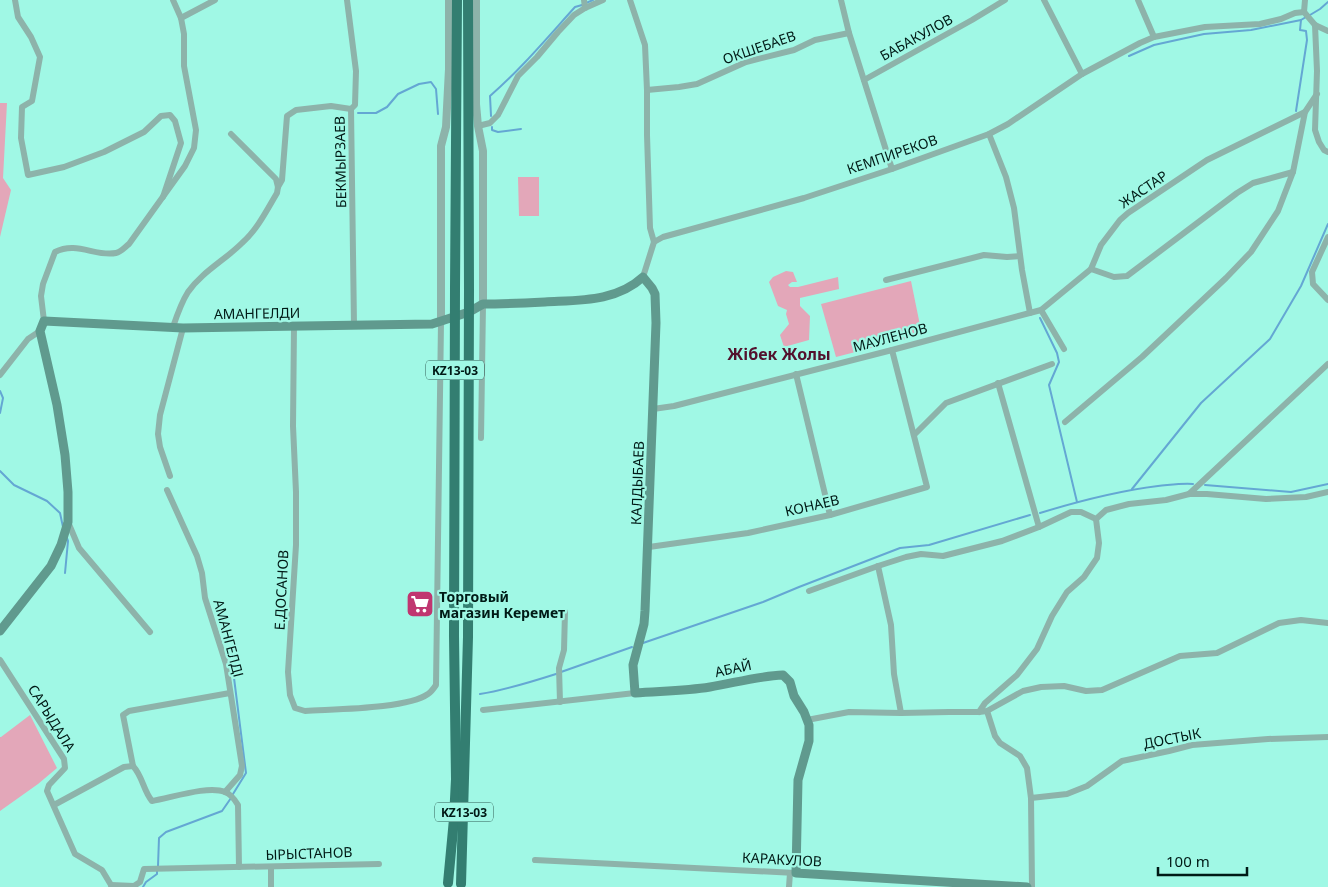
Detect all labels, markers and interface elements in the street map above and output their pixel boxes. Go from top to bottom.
street label: БАБАКУЛОВ [876,9,956,65]
street label: ОКШЕБАЕВ [720,26,798,68]
street label: БЕКМЫРЗАЕВ [330,116,350,208]
street label: КЕМПИРЕКОВ [844,130,940,178]
street label: ЖАСТАР [1115,166,1171,212]
street label: АМАНГЕЛДИ [214,303,300,323]
street label: МАУЛЕНОВ [851,318,929,356]
district label: Жібек Жолы [727,343,831,365]
road number: KZ13-03 [426,360,484,380]
street label: КАЛДЫБАЕВ [626,441,648,525]
street label: КОНАЕВ [783,490,841,520]
street label: Е.ДОСАНОВ [269,549,293,631]
place label: Торговый магазин Керемет [439,587,565,622]
supermarket icon: Торговый магазин Керемет [405,589,435,619]
street label: АМАНГЕЛДІ [209,597,249,679]
street label: АБАЙ [713,655,753,681]
street label: САРЫДАЛА [24,681,80,755]
street label: ДОСТЫК [1142,723,1203,753]
road number: KZ13-03 [435,802,493,822]
street label: ЫРЫСТАНОВ [265,842,353,864]
scale bar [1158,844,1247,876]
street label: КАРАКУЛОВ [742,847,822,871]
text: 100 m [1166,851,1210,871]

